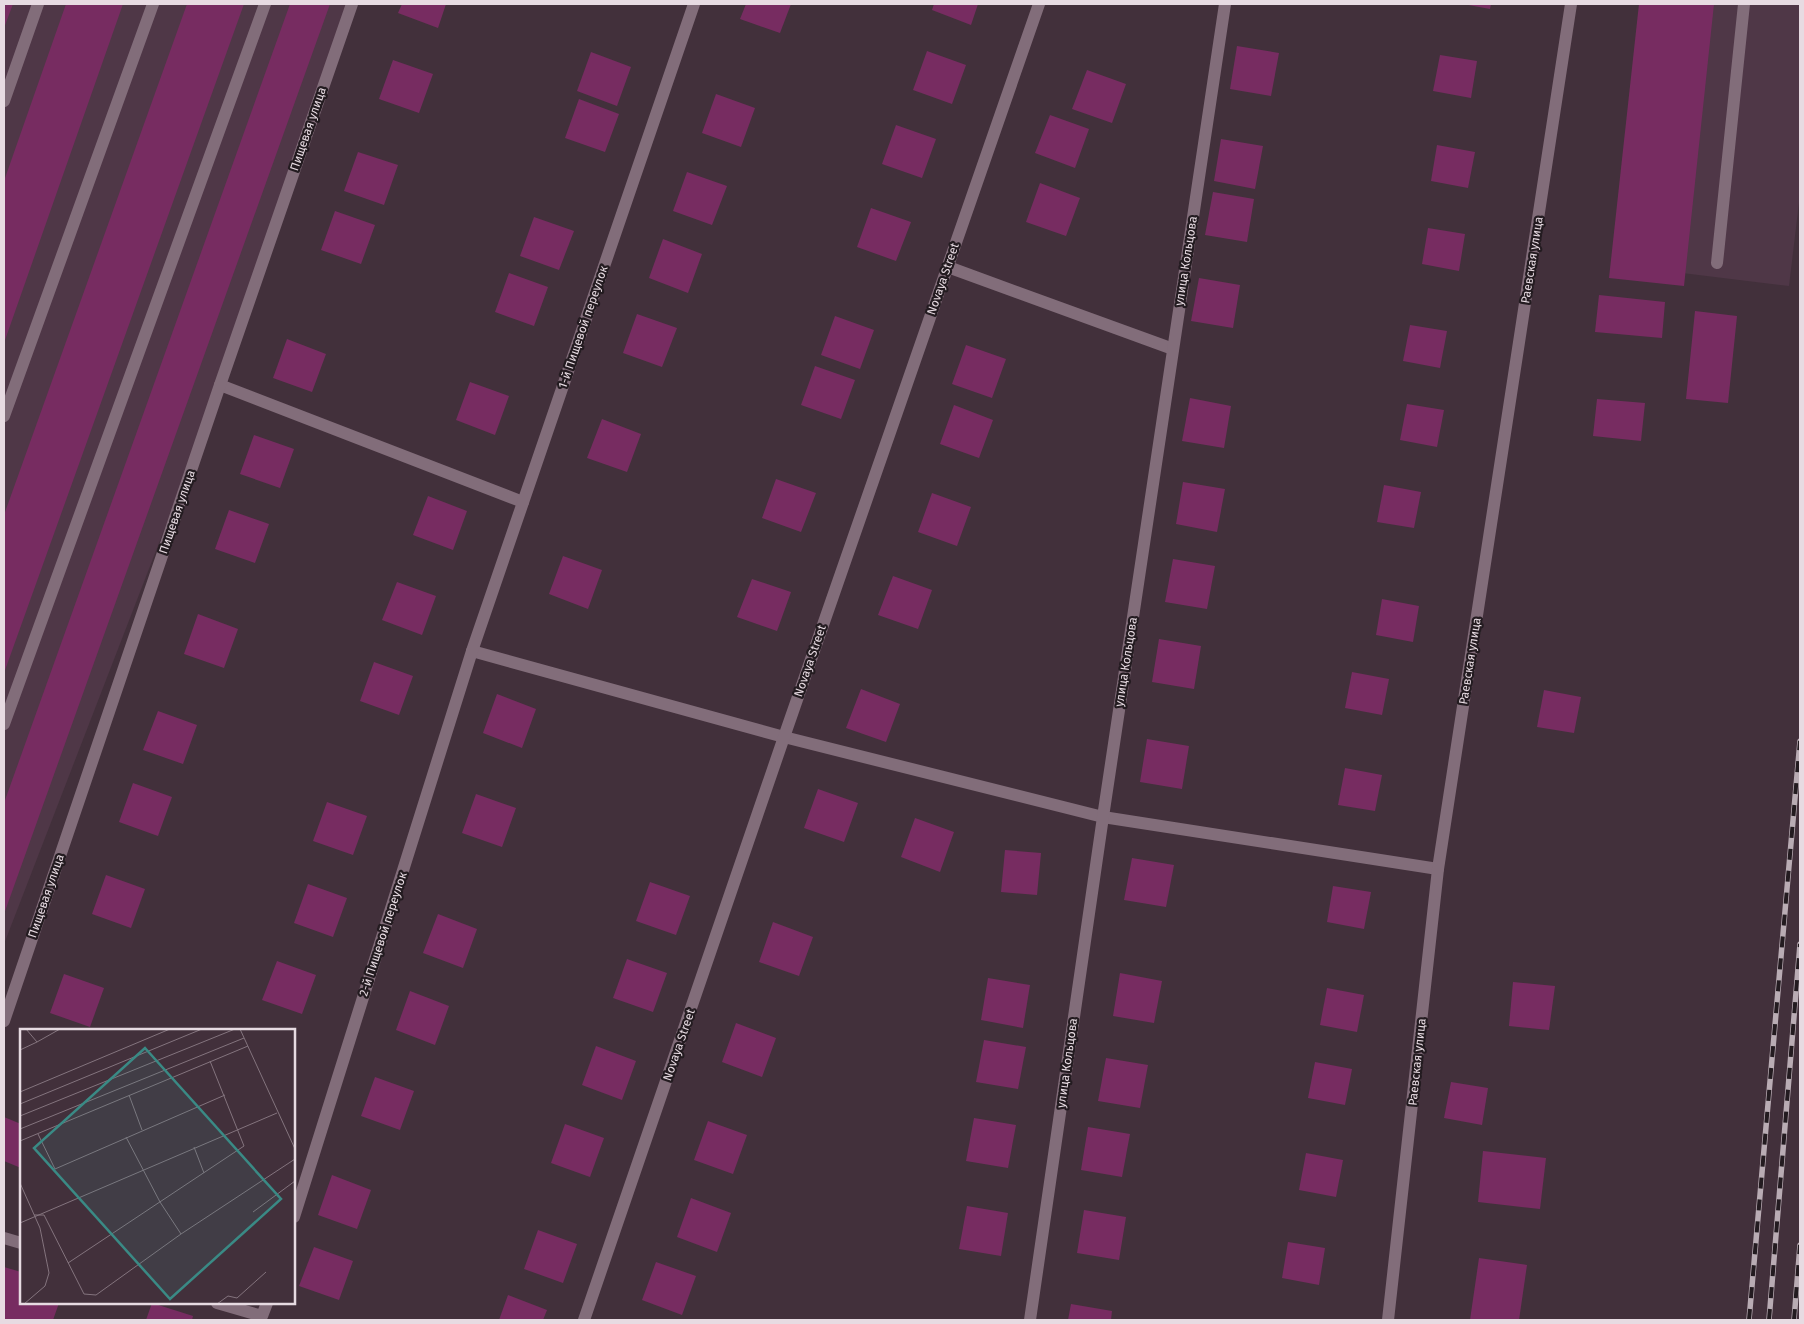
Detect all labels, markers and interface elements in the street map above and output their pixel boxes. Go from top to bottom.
street label: Пищевая улица [287,85,329,173]
street label: улица Кольцова [1172,215,1200,307]
street label: Раевская улица [1518,216,1546,304]
street label: Novaya Street [924,241,962,317]
street label: 1-й Пищевой переулок [555,263,611,390]
street label: Пищевая улица [156,468,198,556]
street label: улица Кольцова [1112,616,1140,708]
street label: Раевская улица [1456,617,1484,705]
street label: Novaya Street [791,623,829,699]
street label: Пищевая улица [25,852,67,940]
street label: 2-й Пищевой переулок [356,869,410,998]
street label: Novaya Street [660,1007,698,1083]
street label: улица Кольцова [1054,1017,1080,1109]
street label: Раевская улица [1405,1018,1429,1106]
inset map [20,1029,295,1304]

